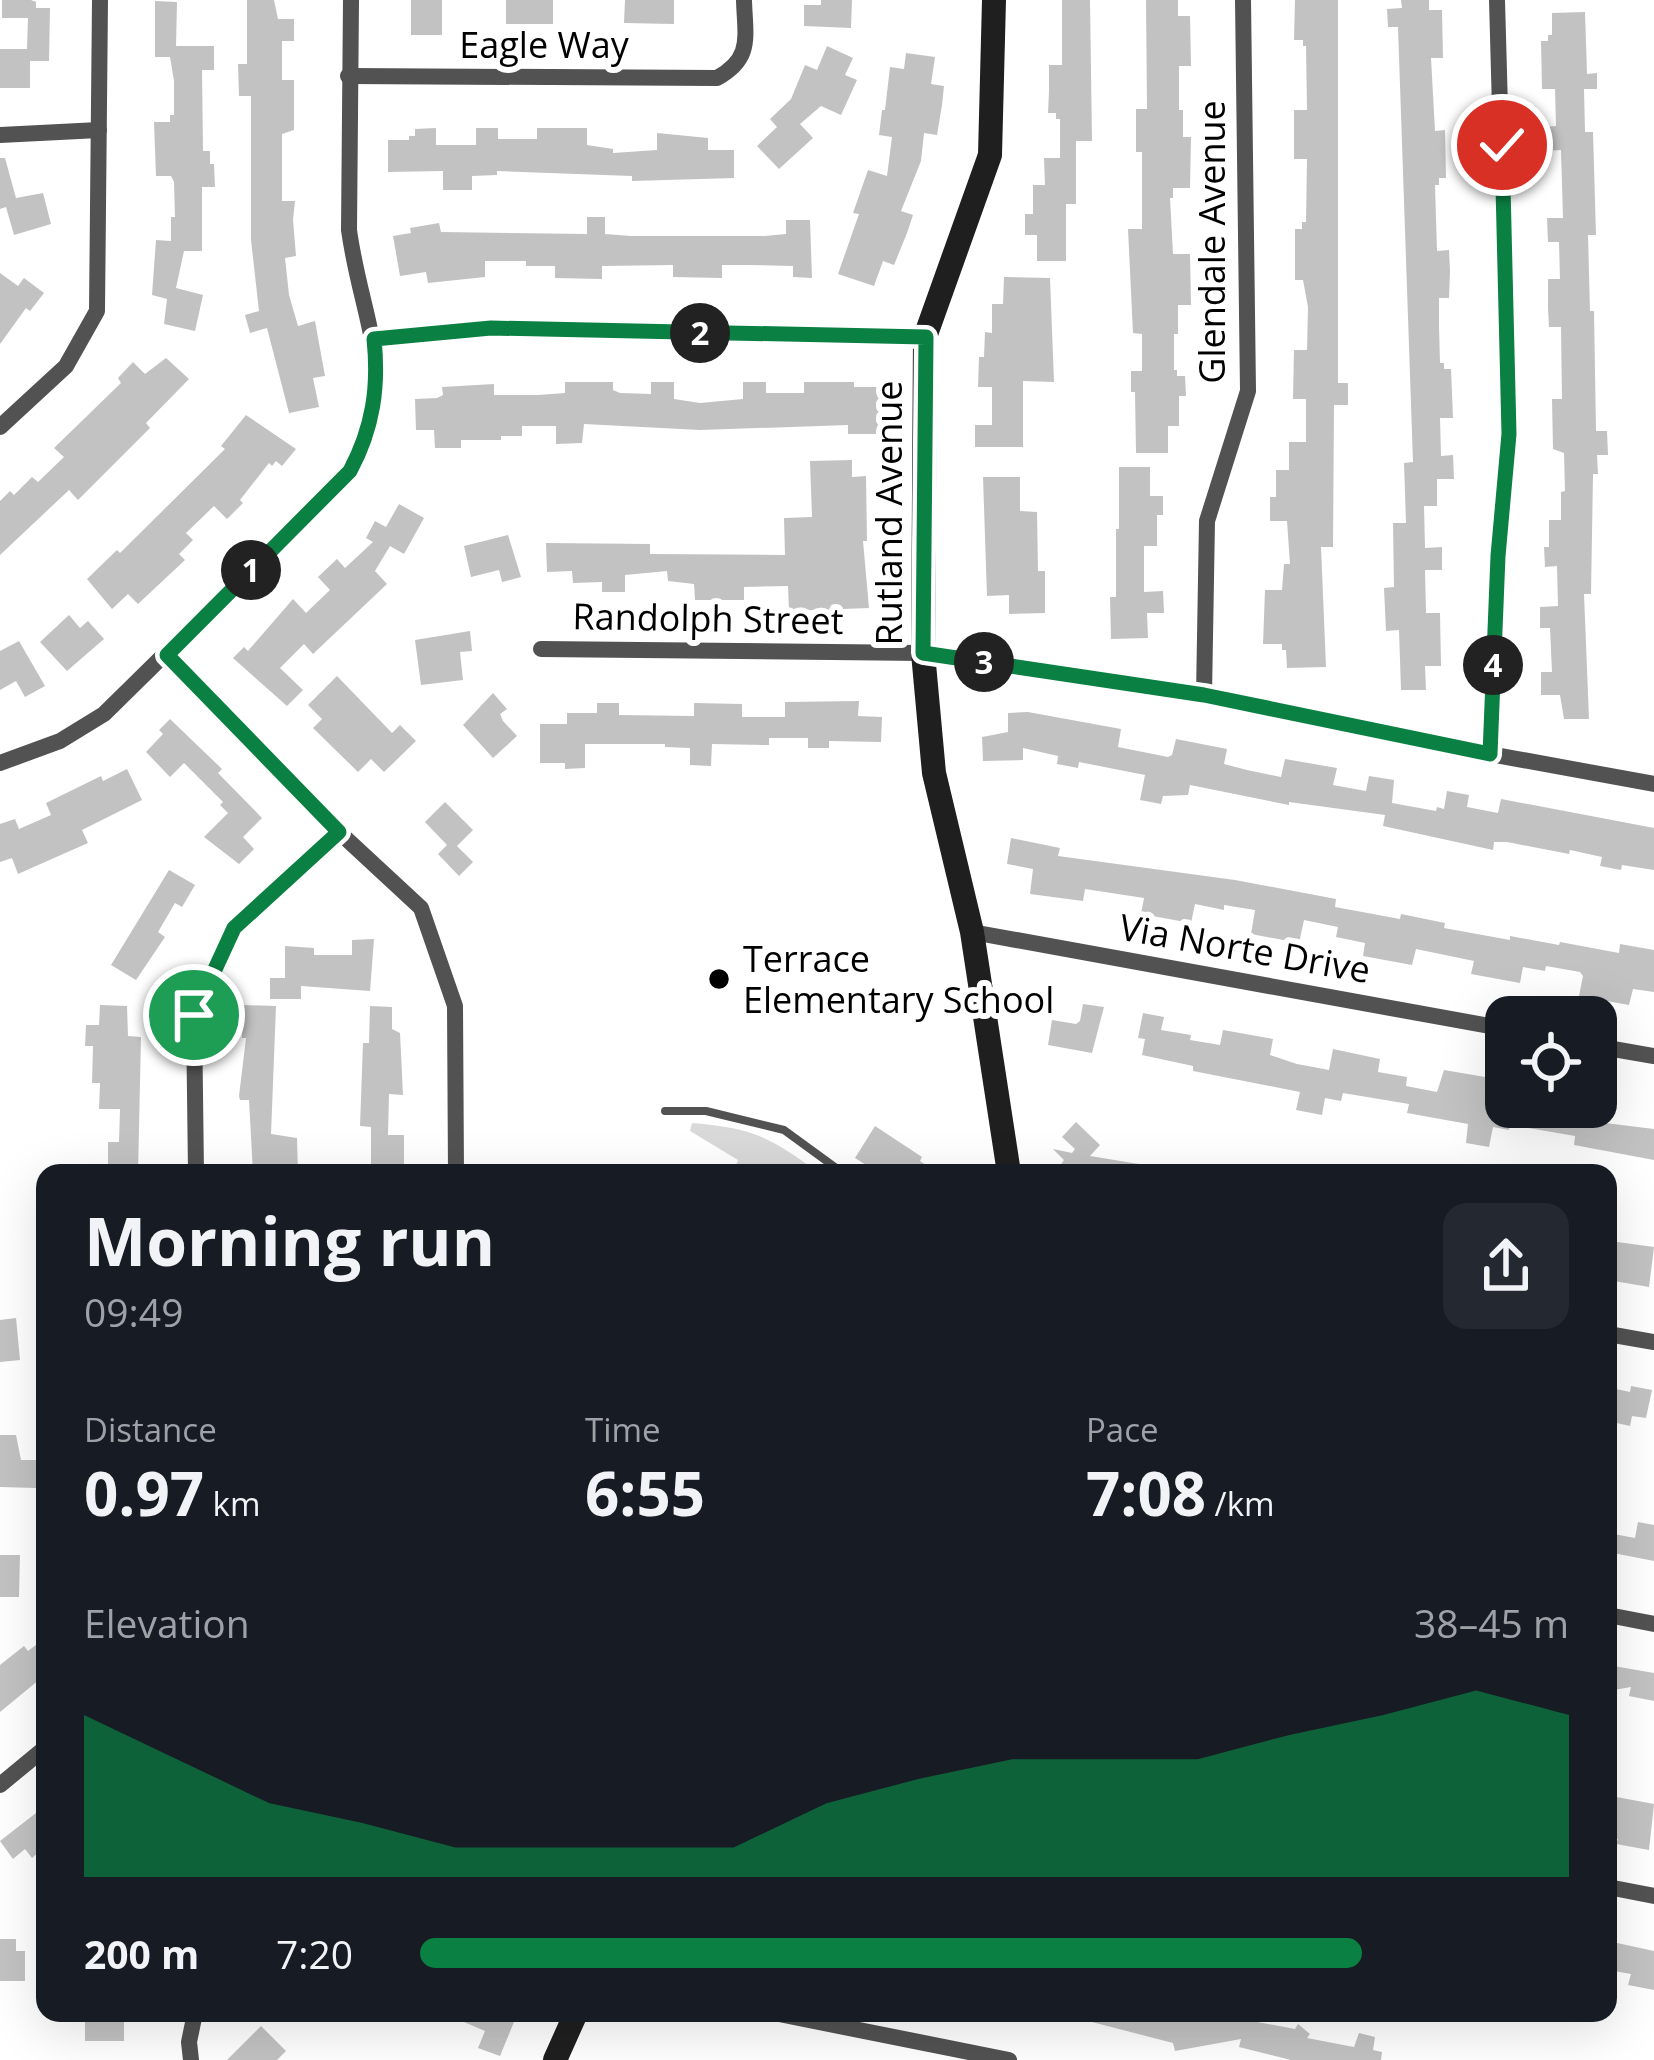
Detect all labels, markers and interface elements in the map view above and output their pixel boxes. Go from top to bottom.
street label: Eagle Way [459,20,630,69]
pin [1451,94,1553,196]
street label: Glendale Avenue [1187,100,1236,384]
icon: check [1469,112,1535,178]
pin: 2 [670,303,730,363]
text: 2 [691,310,709,355]
street label: Rutland Avenue [864,380,913,646]
pin: 1 [221,540,281,600]
text: 1 [242,547,260,592]
street label: Randolph Street [572,591,844,645]
pin: 3 [954,632,1014,692]
pin: 4 [1463,635,1523,695]
text: 3 [975,639,993,684]
text: 4 [1484,642,1502,687]
street label: Via Norte Drive [1116,902,1374,994]
place label: Terrace Elementary School [743,934,1054,1024]
pin [143,964,245,1066]
marker: Terrace Elementary School [706,966,732,992]
icon: arrive [161,982,227,1048]
map controls [1485,996,1617,1128]
button: locate [1485,996,1617,1128]
text: Morning run [84,1195,495,1285]
button: share [1443,1203,1569,1329]
text: 09:49 [84,1285,183,1338]
text: Distance [84,1407,217,1452]
text: Time [585,1407,661,1452]
text: Pace [1086,1407,1159,1452]
text: 0.97 [84,1452,204,1534]
text: 6:55 [585,1452,705,1534]
text: 7:08 [1086,1452,1206,1534]
text: km [204,1481,261,1526]
text: /km [1206,1481,1275,1526]
text: Elevation [84,1596,250,1649]
text: 38–45 m [1414,1596,1569,1649]
text: 200 m [84,1927,199,1980]
text: 7:20 [276,1927,353,1980]

